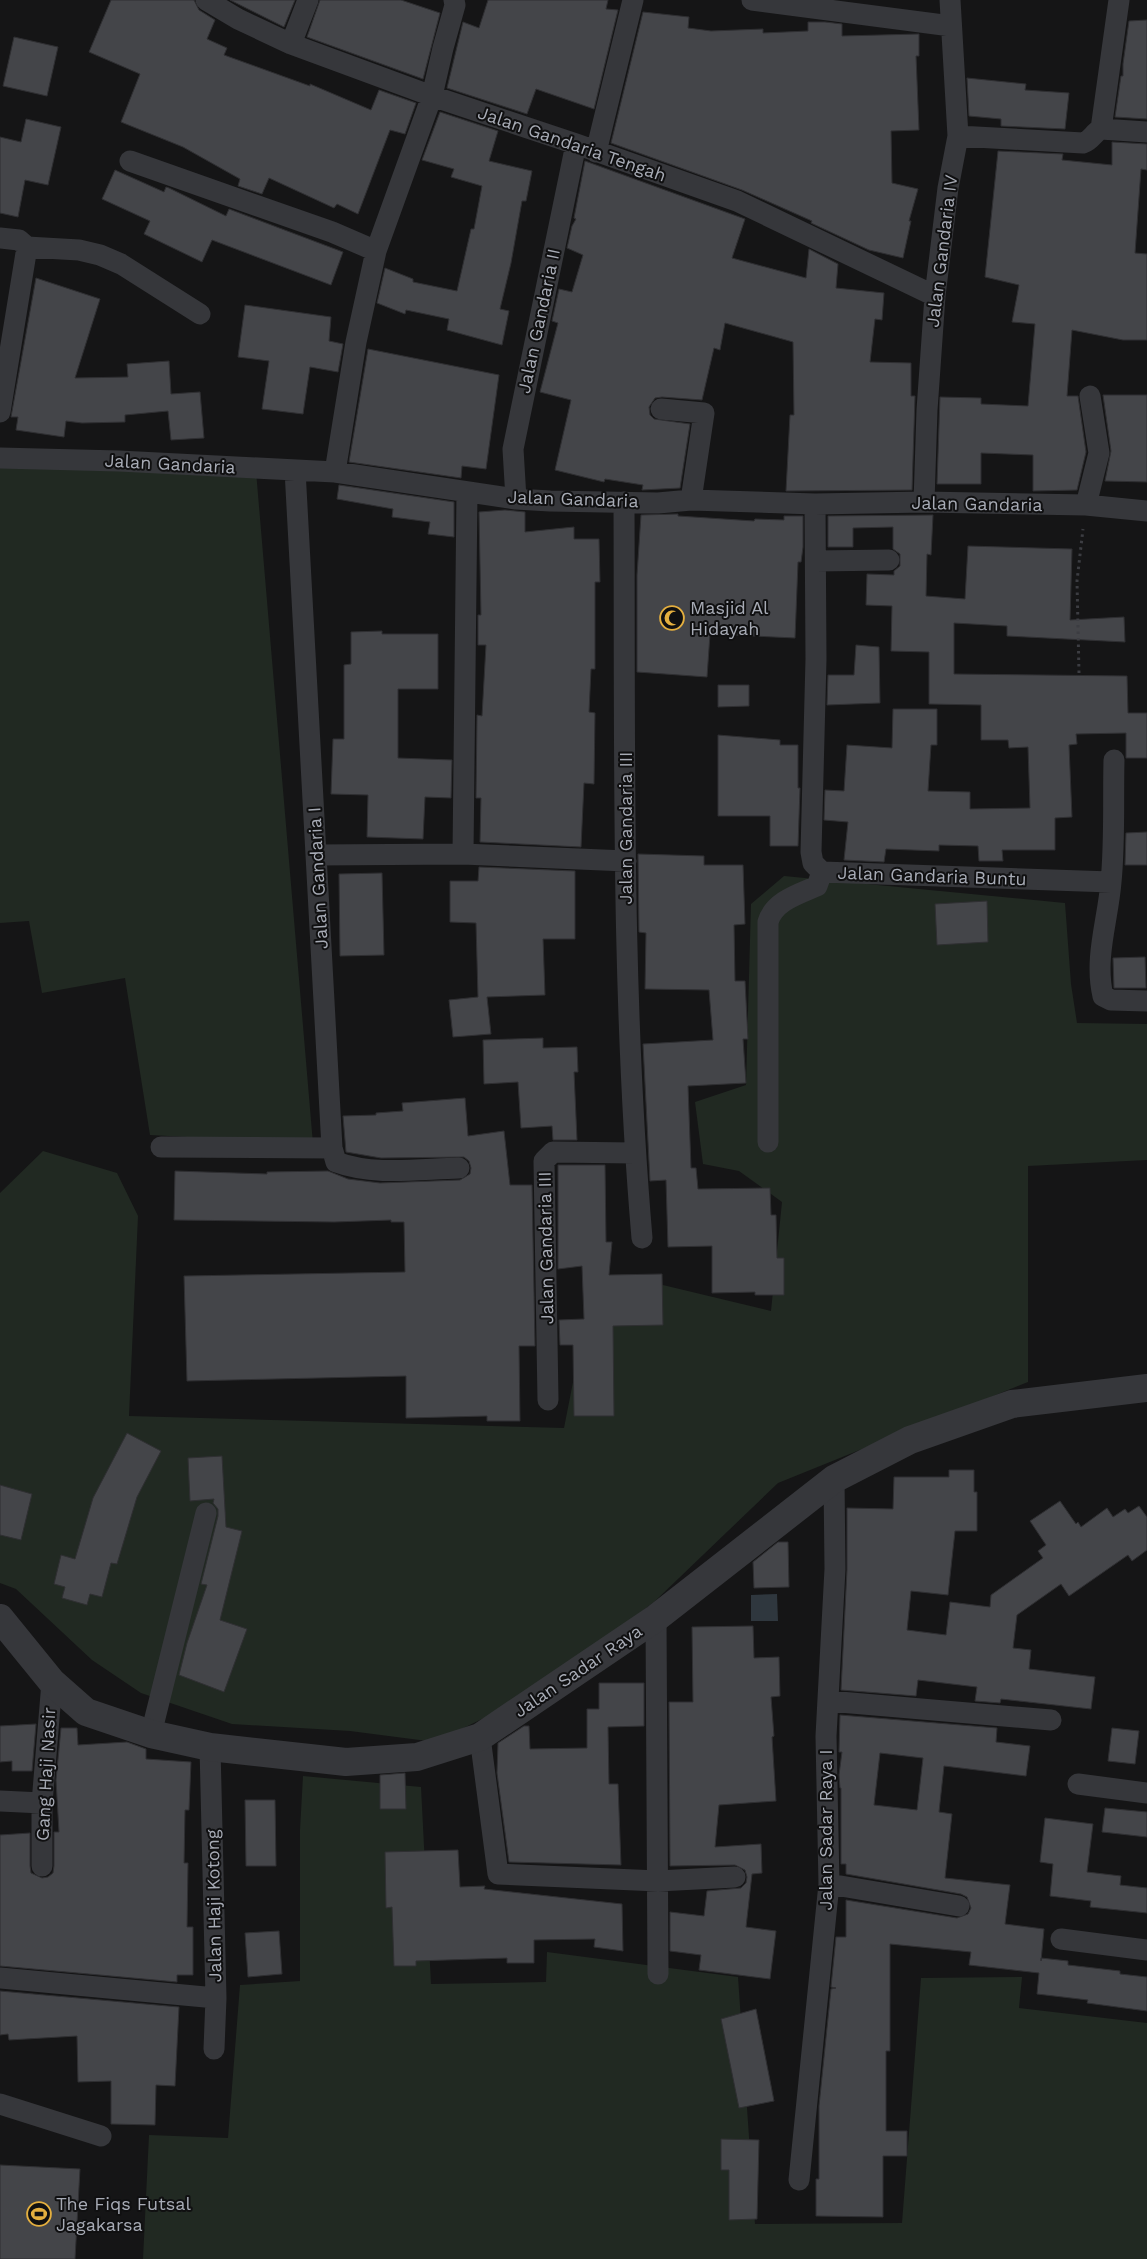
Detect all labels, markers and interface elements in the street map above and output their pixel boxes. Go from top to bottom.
street label: Jalan Gandaria Tengah [475,101,669,186]
street label: Jalan Gandaria IV [922,173,961,329]
street label: Jalan Gandaria II [513,247,564,395]
street label: Jalan Gandaria [104,450,236,477]
street label: Jalan Gandaria [507,486,639,511]
street label: Jalan Gandaria [911,492,1043,515]
place label: Masjid Al Hidayah [690,597,769,639]
mosque icon: Masjid Al Hidayah [659,605,685,631]
street label: Jalan Gandaria III [615,752,636,904]
street label: Jalan Gandaria I [303,806,332,950]
street label: Jalan Gandaria Buntu [837,862,1027,889]
street label: Jalan Gandaria III [534,1171,557,1325]
street label: Jalan Sadar Raya [510,1620,646,1721]
street label: Gang Haji Nasir [32,1707,59,1841]
street label: Jalan Sadar Raya I [815,1749,836,1911]
street label: Jalan Haji Kotong [202,1829,225,1983]
place label: The Fiqs Futsal Jagakarsa [56,2193,191,2235]
sports icon: The Fiqs Futsal Jagakarsa [26,2201,52,2227]

